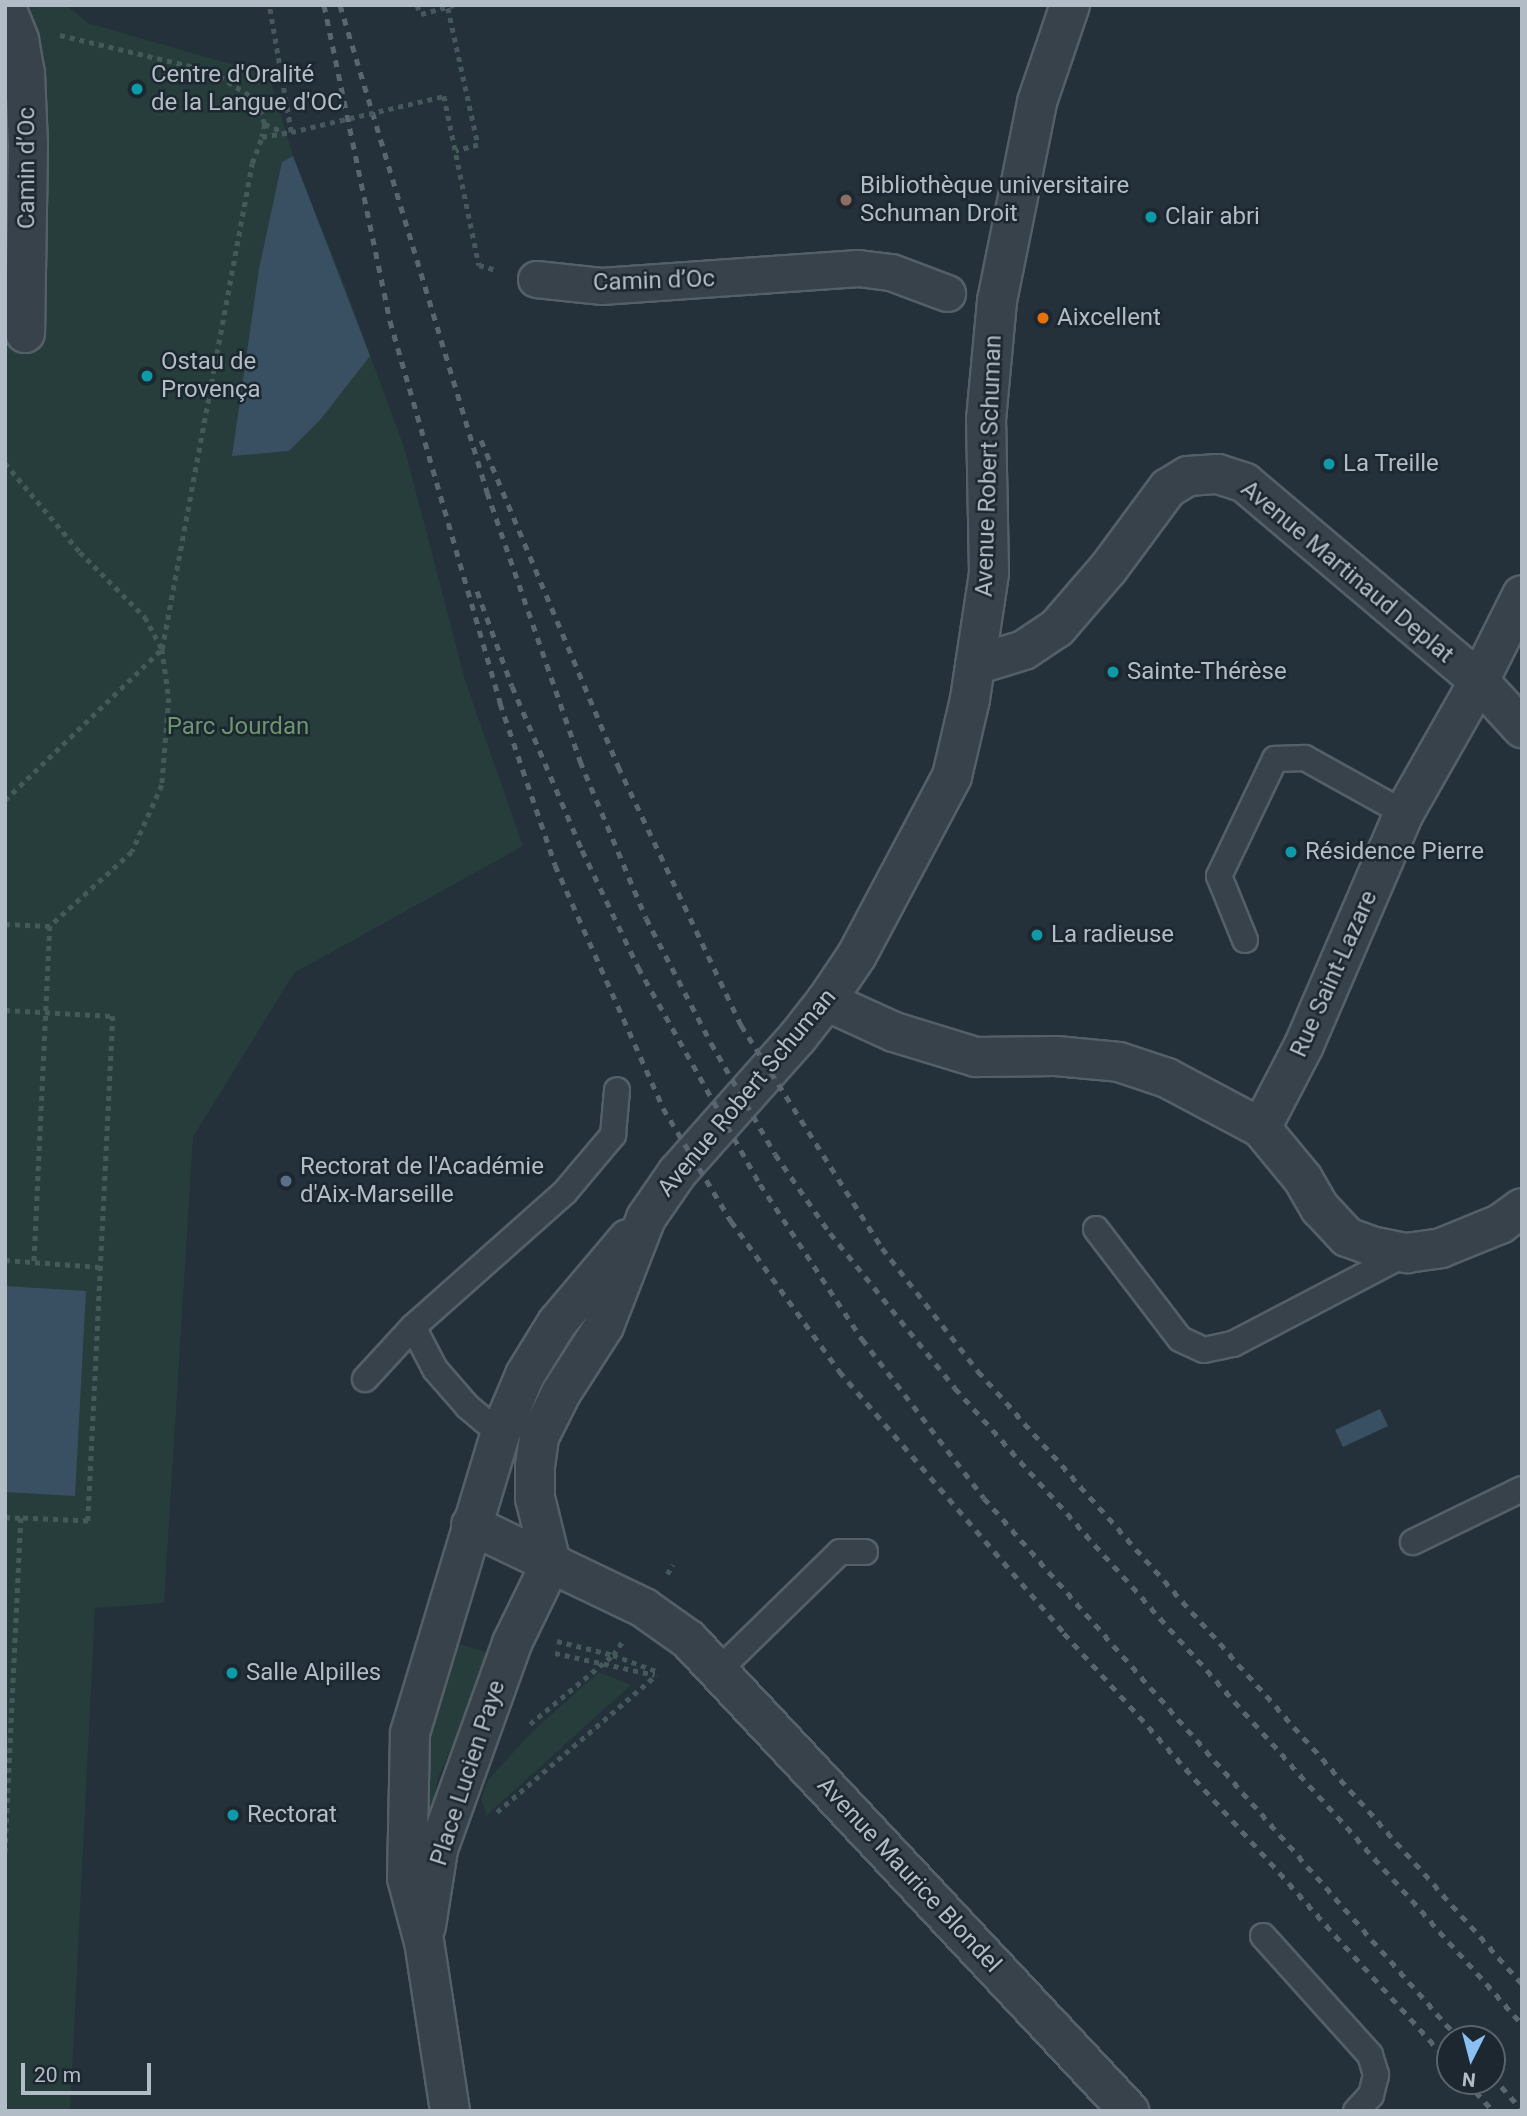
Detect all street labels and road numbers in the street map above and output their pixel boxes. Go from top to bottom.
street label: Camin d’Oc [13,107,41,229]
street label: Camin d’Oc [592,264,716,298]
street label: Avenue Robert Schuman [970,334,1008,598]
street label: Avenue Martinaud Deplat [1235,475,1459,669]
street label: Rue Saint-Lazare [1284,886,1384,1062]
street label: Avenue Robert Schuman [652,983,842,1203]
street label: Place Lucien Paye [424,1677,512,1869]
street label: Avenue Maurice Blondel [811,1771,1007,1979]

